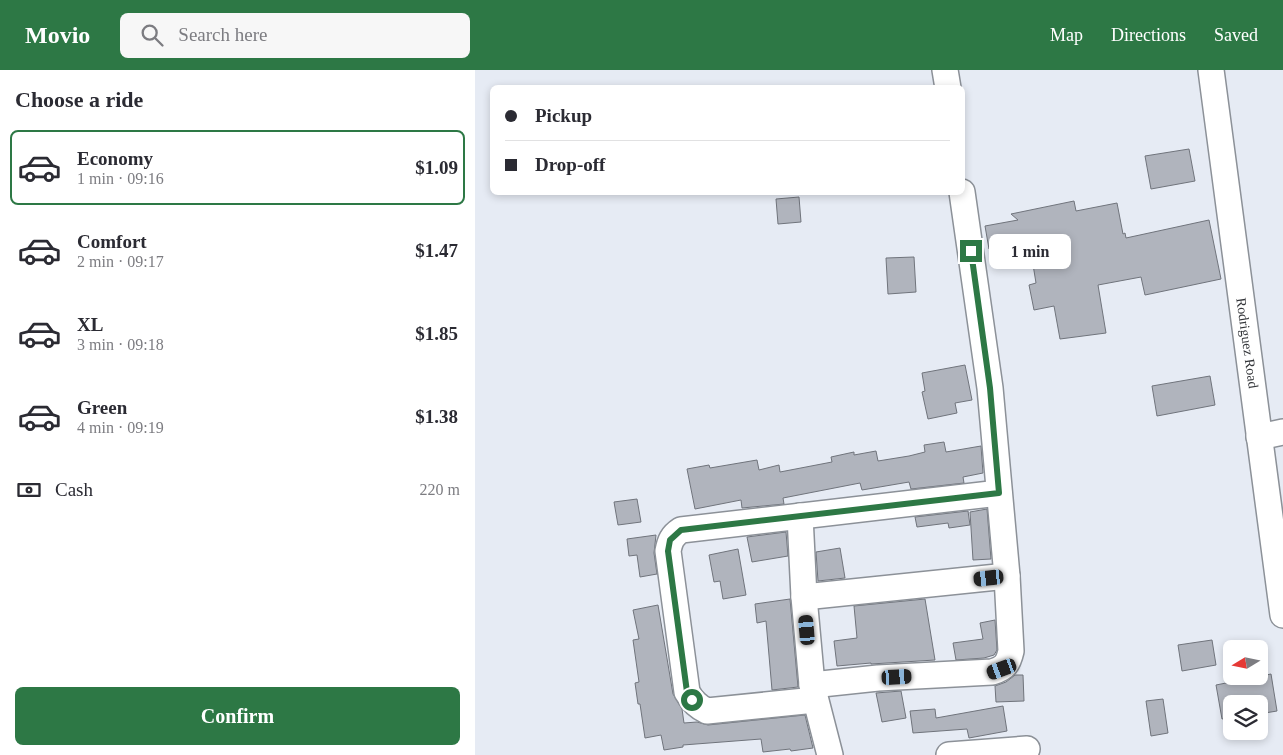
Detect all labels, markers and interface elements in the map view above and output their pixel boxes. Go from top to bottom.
search box [120,13,470,58]
icon: search [138,21,166,49]
text: Movio [25,22,90,48]
text: Search here [178,24,267,45]
text: Map [1050,25,1083,45]
text: Directions [1111,25,1186,45]
text: Saved [1214,25,1258,45]
text: Choose a ride [15,87,143,112]
text: Pickup [535,105,592,126]
icon: car [17,145,62,190]
text: Economy [77,148,153,169]
text: Drop-off [535,154,605,175]
text: $1.09 [415,157,458,178]
text: 1 min · 09:16 [77,170,164,187]
icon: car [17,228,62,273]
text: Comfort [77,231,147,252]
callout: 1 min [989,234,1071,268]
text: $1.47 [415,240,458,261]
route end [960,240,982,262]
text: 1 min [1011,243,1049,260]
text: 2 min · 09:17 [77,253,164,270]
street label: Rodriguez Road [1233,297,1261,389]
icon: car [17,311,62,356]
text: XL [77,314,103,335]
text: $1.85 [415,323,458,344]
text: 3 min · 09:18 [77,336,164,353]
icon: car [17,394,62,439]
text: Green [77,397,127,418]
text: $1.38 [415,406,458,427]
text: 4 min · 09:19 [77,419,164,436]
icon: cash [15,476,43,504]
text: Cash [55,479,93,500]
text: 220 m [420,481,460,498]
car [973,569,1004,587]
car [798,614,815,646]
north arrow [1223,640,1267,685]
map controls [1223,640,1268,740]
car [985,657,1018,681]
car [881,669,912,685]
button: Confirm [15,687,460,745]
route start [681,689,703,711]
button: layers [1223,695,1268,740]

